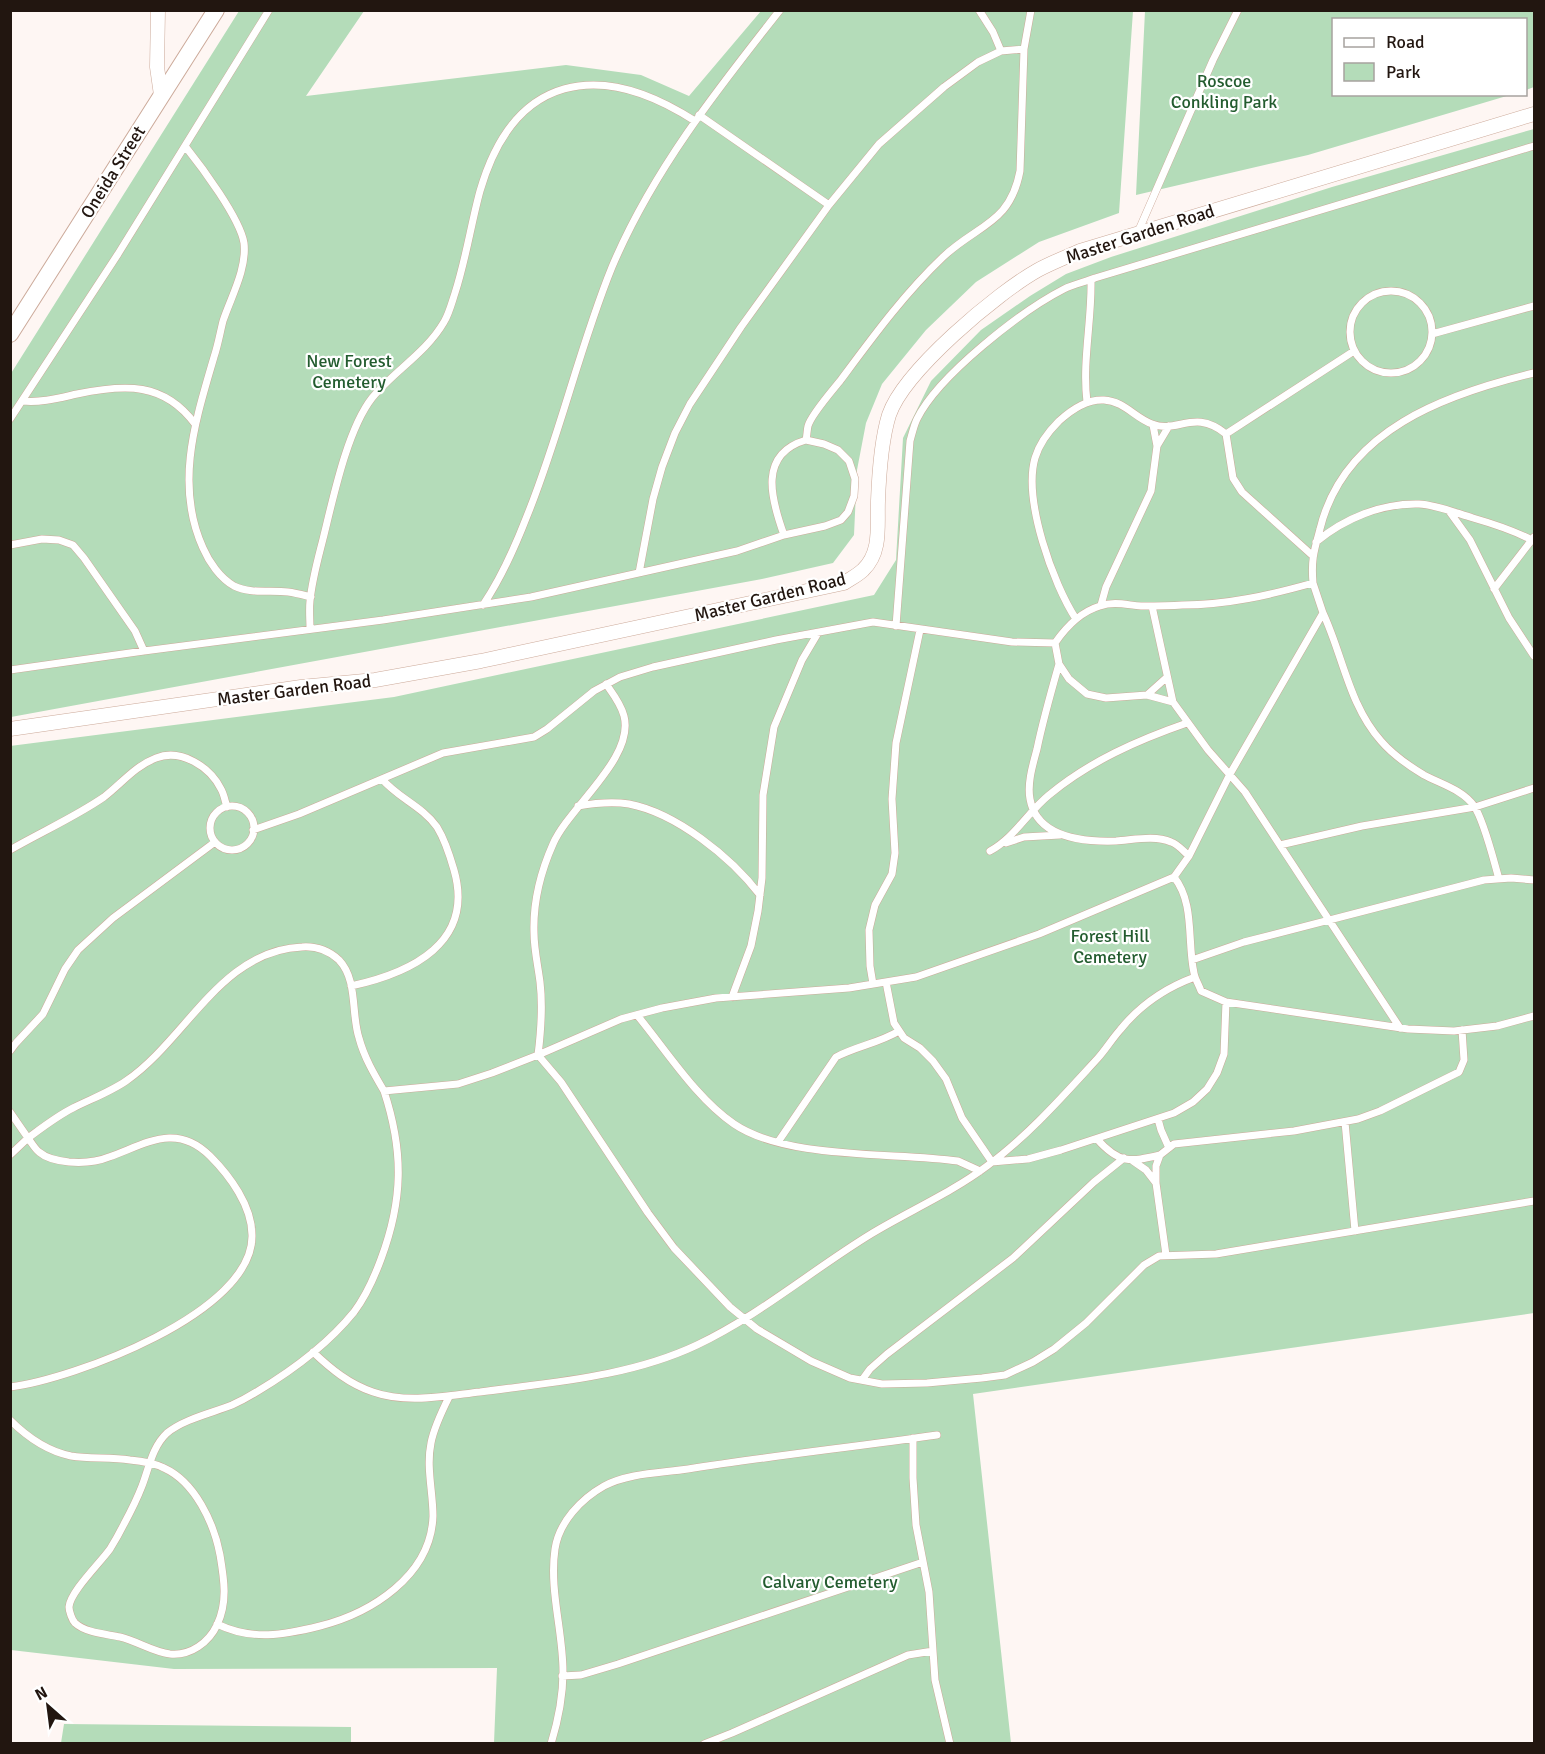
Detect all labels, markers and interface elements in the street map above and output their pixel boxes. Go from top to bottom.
legend [1332,18,1527,96]
text: Road [1386,31,1425,53]
text: Park [1386,61,1421,83]
park label: Roscoe Conkling Park [1171,70,1277,113]
street label: Oneida Street [76,122,150,222]
street label: Master Garden Road [1063,200,1217,268]
park label: New Forest Cemetery [306,350,392,393]
street label: Master Garden Road [692,568,848,626]
street label: Master Garden Road [216,670,372,710]
park label: Forest Hill Cemetery [1070,925,1150,968]
park label: Calvary Cemetery [762,1571,898,1593]
north arrow [18,1676,78,1736]
text: N [32,1682,51,1705]

